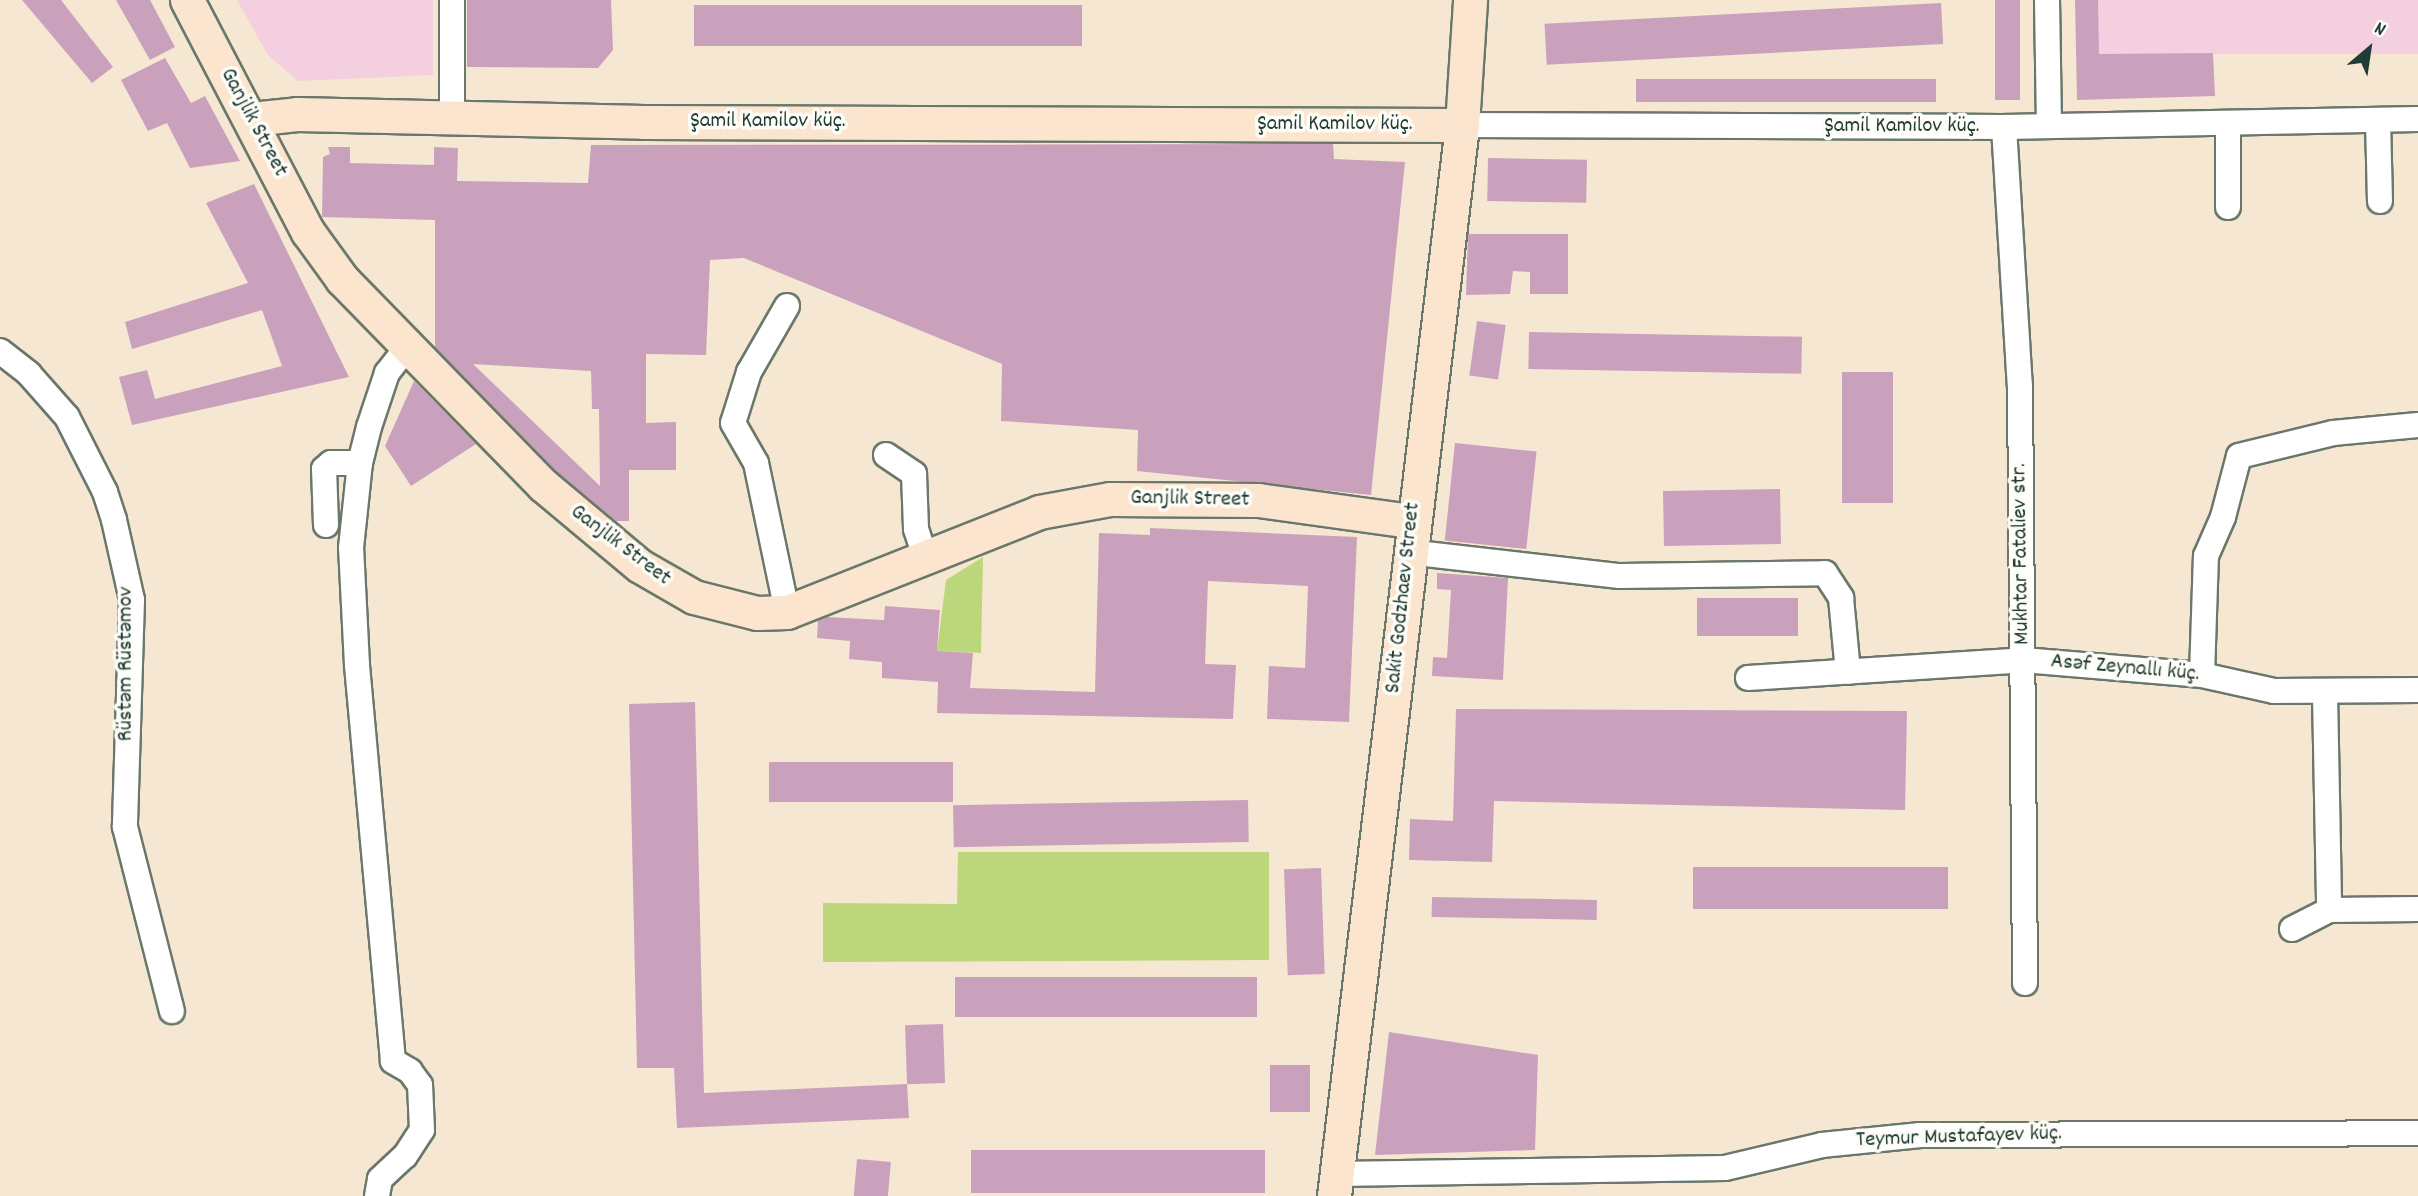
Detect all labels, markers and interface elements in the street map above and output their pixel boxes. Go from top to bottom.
north arrow [2334,14,2404,84]
text: N [2369,16,2390,44]
street label: Ganjlik Street [213,64,293,182]
street label: Şamil Kamilov küç. [690,108,846,136]
street label: Şamil Kamilov küç. [1257,111,1413,139]
street label: Şamil Kamilov küç. [1824,113,1980,141]
street label: Mukhtar Fataliev str. [2007,463,2037,645]
street label: Ganjlik Street [1130,485,1250,515]
street label: Ganjlik Street [564,499,676,593]
street label: Sakit Godzhaev Street [1380,501,1428,695]
street label: Rüstəm Rüstəmov [113,587,141,741]
street label: Asəf Zeynallı küç. [2049,649,2201,689]
street label: Teymur Mustafayev küç. [1856,1121,2062,1155]

